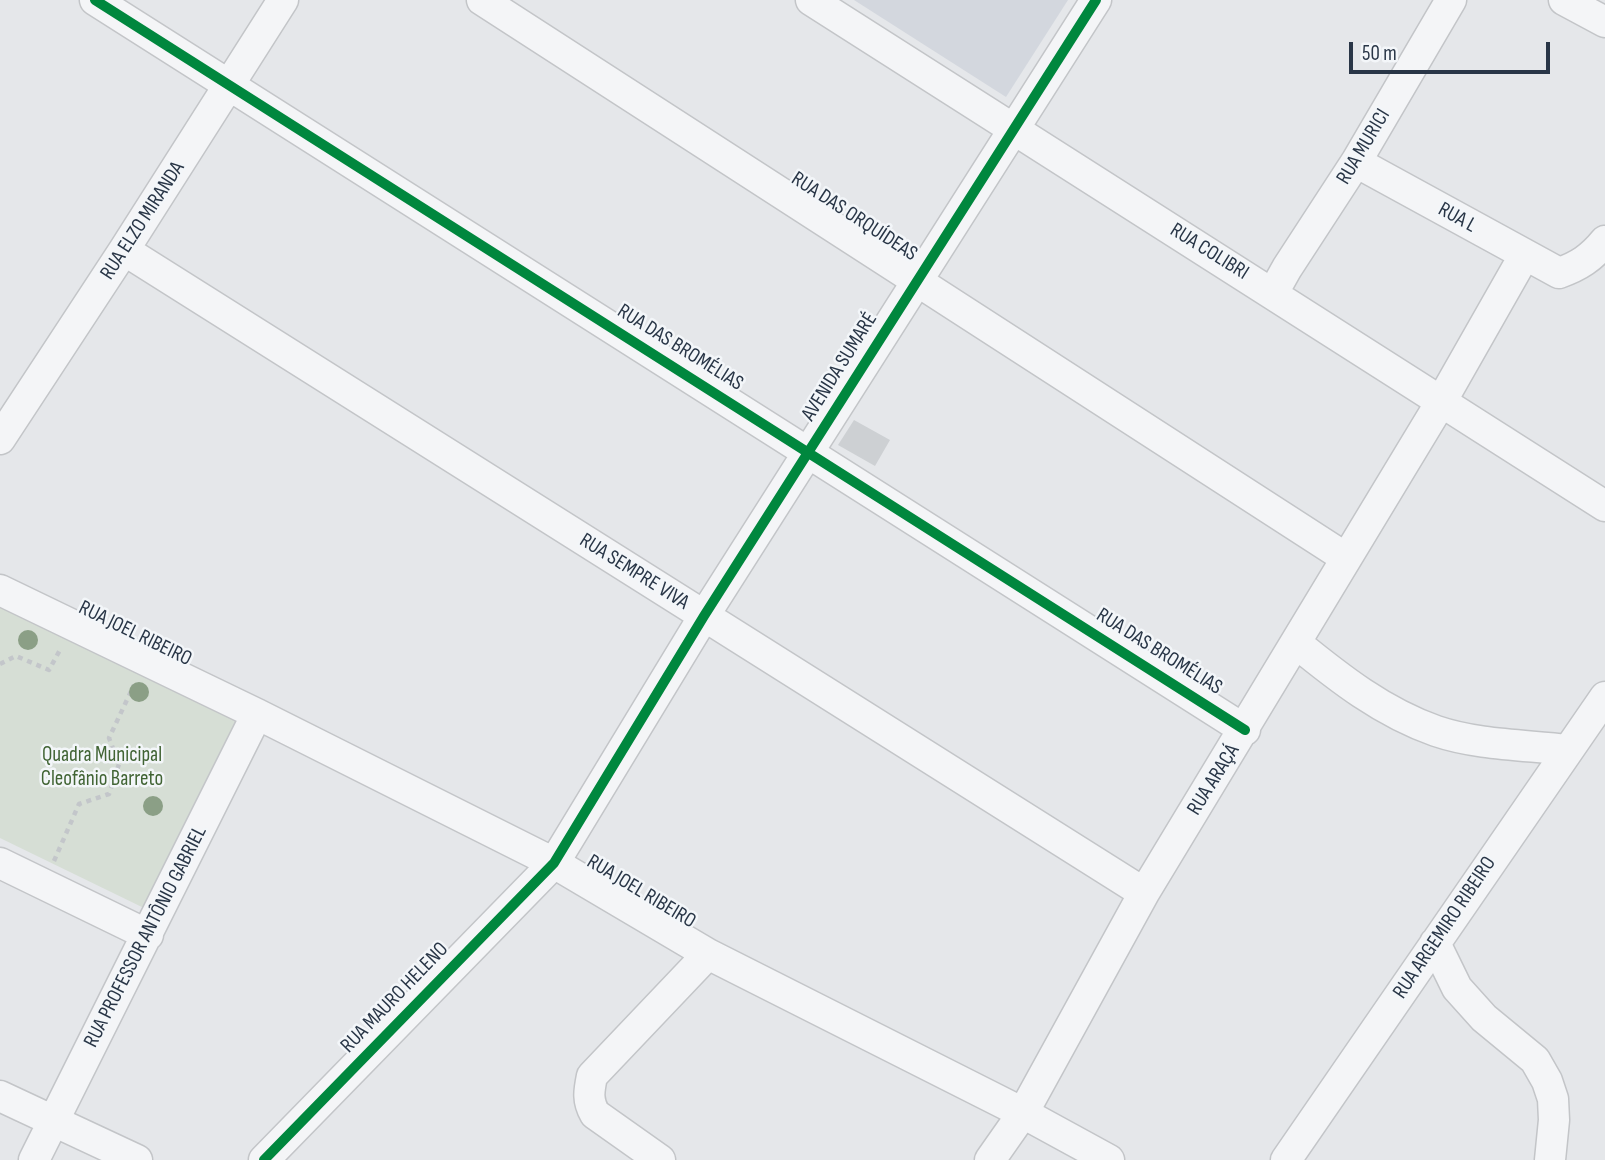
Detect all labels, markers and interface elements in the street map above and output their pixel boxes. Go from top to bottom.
scale bar [1353,28,1554,72]
text: 50 m [1362,41,1397,66]
street label: RUA MURICI [1332,105,1396,189]
street label: RUA ELZO MIRANDA [95,157,191,285]
street label: RUA DAS ORQUÍDEAS [786,167,922,267]
street label: RUA L [1433,197,1481,239]
street label: RUA COLIBRI [1165,218,1253,286]
street label: RUA DAS BROMÉLIAS [612,299,748,397]
street label: AVENIDA SUMARÉ [797,308,883,426]
street label: RUA SEMPRE VIVA [575,528,693,616]
street label: RUA JOEL RIBEIRO [74,596,196,672]
street label: RUA DAS BROMÉLIAS [1091,603,1227,701]
street label: RUA ARAÇÁ [1182,740,1246,820]
park label: Quadra Municipal Cleofânio Barreto [41,743,163,793]
street label: RUA PROFESSOR ANTÔNIO GABRIEL [79,822,213,1052]
street label: RUA JOEL RIBEIRO [582,850,700,934]
street label: RUA ARGEMIRO RIBEIRO [1388,852,1502,1004]
street label: RUA MAURO HELENO [336,937,454,1059]

